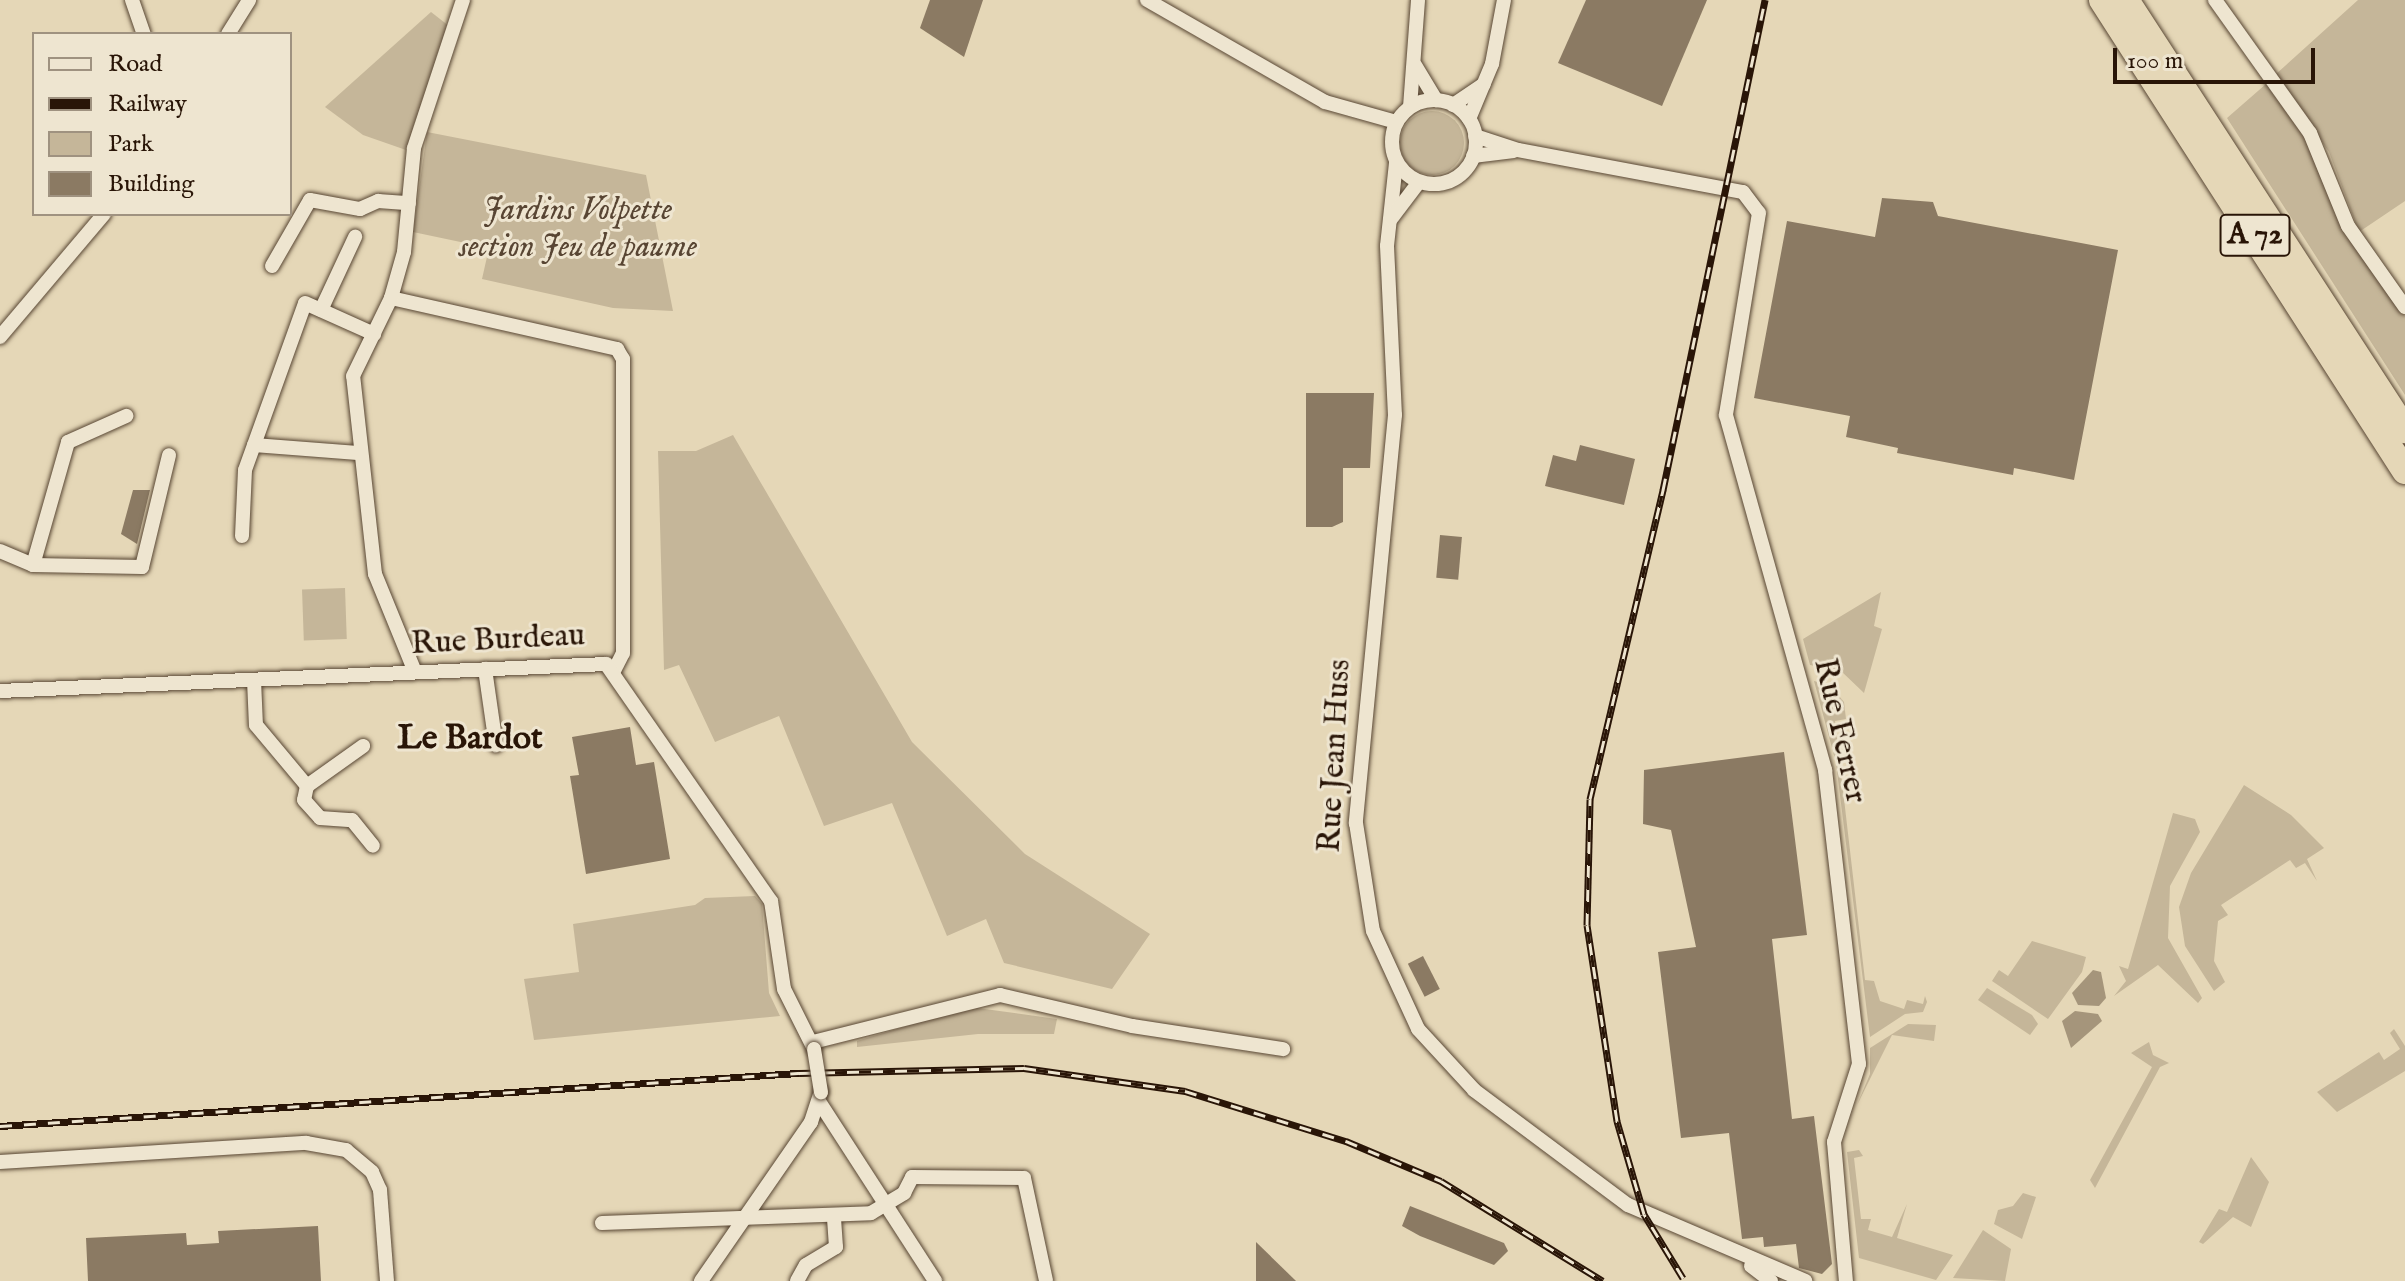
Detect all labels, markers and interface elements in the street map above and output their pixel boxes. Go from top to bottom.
legend [32,32,292,216]
scale bar [2117,32,2319,82]
text: 100 m [2127,46,2183,77]
text: Road [108,49,162,80]
text: Railway [108,89,187,120]
text: Park [108,129,154,160]
text: Building [108,169,194,200]
park label: Jardins Volpette section Jeu de paume [459,193,697,268]
road number: A 72 [2219,209,2291,261]
street label: Rue Burdeau [410,617,586,665]
street label: Rue Ferrer [1804,655,1874,807]
street label: Rue Jean Huss [1312,658,1360,854]
district label: Le Bardot [397,719,543,759]

